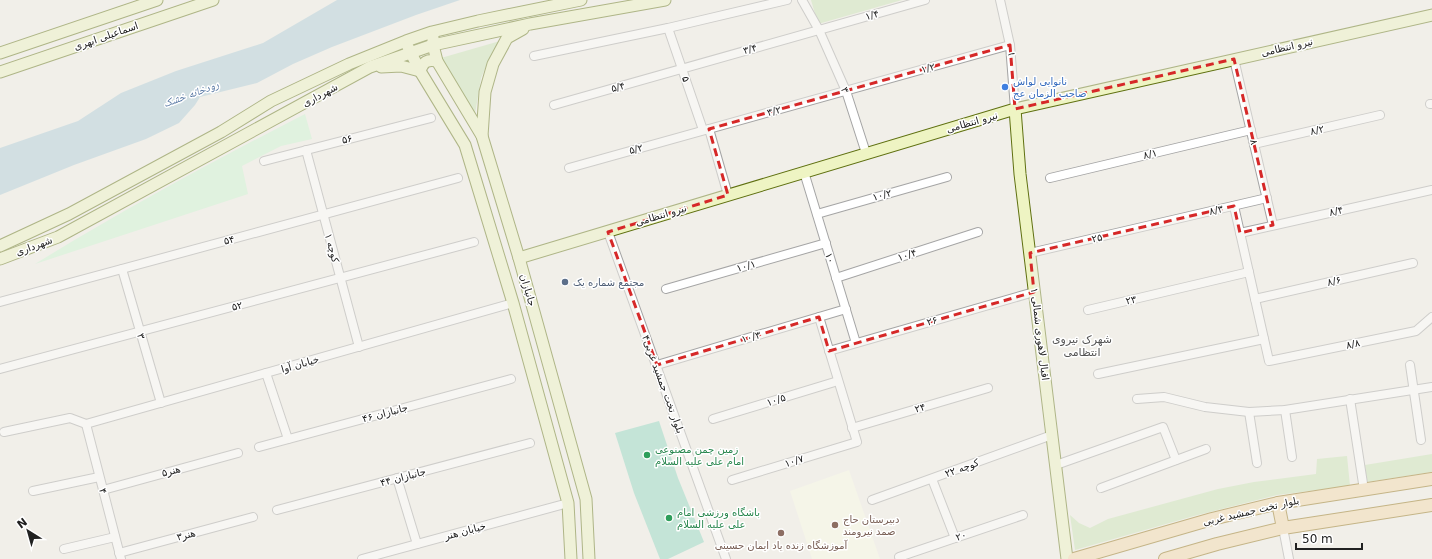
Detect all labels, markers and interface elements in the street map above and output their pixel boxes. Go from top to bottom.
street label: ۱/۴ [864,8,880,22]
street label: اسماعیلی ابهری [72,20,140,53]
street label: نیرو انتظامی [1260,36,1314,59]
street label: ۳/۴ [742,42,758,56]
street label: ۱ [1005,51,1017,57]
street label: ۱/۲ [920,61,936,75]
street label: ۵ [680,75,692,83]
place label: نانوایی لواش صاحب الزمان عج [1013,76,1086,100]
water label: رودخانه خشک [162,78,220,110]
street label: ۵/۴ [610,80,626,94]
street label: شهرداری [300,81,340,110]
marker: نانوایی لواش صاحب الزمان عج [1000,82,1010,92]
street label: ۳ [839,86,851,95]
street label: ۳/۲ [766,104,782,118]
street label: نیرو انتظامی [945,109,999,136]
street label: ۸/۲ [1309,123,1325,137]
street label: ۵۶ [340,132,354,146]
street label: ۸ [1248,138,1260,146]
street label: ۵/۲ [628,142,644,156]
street label: ۸/۱ [1142,147,1158,161]
street label: ۱۰/۲ [871,187,893,203]
street label: نیرو انتظامی [634,202,688,229]
street label: ۸/۳ [1208,203,1225,217]
street label: ۸/۴ [1328,204,1344,218]
street label: ۲۵ [1091,231,1103,245]
street label: کوچه ۱ [323,232,341,264]
street label: ۵۴ [222,233,236,247]
street label: شهرداری [14,234,54,259]
street label: ۱۰/۴ [896,247,918,263]
street label: ۱۰ [823,251,837,265]
street label: ۱۰/۱ [735,258,757,274]
street label: جانبازان [518,273,538,307]
street label: ۸/۶ [1326,274,1342,288]
marker: مجتمع شماره یک [560,277,570,287]
place label: مجتمع شماره یک [573,277,644,289]
street label: اقبال لاهوری شمالی ۱ [1029,287,1051,381]
street label: ۲۳ [1125,293,1138,307]
street label: ۵۲ [230,299,244,313]
street label: ۲۶ [925,314,939,328]
street label: ۱۰/۳ [740,329,762,345]
street label: ۳ [135,332,147,341]
street label: بلوار تخت جمشید غربی۴ [640,333,686,435]
district label: شهرک نیروی انتظامی [1052,333,1112,359]
street label: ۸/۸ [1345,337,1362,351]
street label: خیابان آوا [279,352,321,376]
street label: ۱۰/۵ [765,392,787,408]
street label: ۲۴ [913,401,927,415]
street label: ۴۶ جانبازان [361,402,409,424]
place label: زمین چمن مصنوعی امام علی علیه السلام [655,444,744,467]
marker: زمین چمن مصنوعی امام علی علیه السلام [642,450,652,460]
street label: ۱۰/۷ [783,453,806,469]
street label: کوچه ۲۲ [943,457,981,479]
street label: هنر۵ [160,463,182,479]
street label: ۴۴ جانبازان [379,466,427,488]
street label: ۴ [97,487,109,495]
street label: بلوار تخت جمشید غربی [1202,495,1300,527]
place label: باشگاه ورزشی امام علی علیه السلام [677,507,760,530]
north arrow [8,511,48,551]
marker: باشگاه ورزشی امام علی علیه السلام [664,513,674,523]
place label: دبیرستان حاج صمد نیرومند [843,514,899,538]
text: N [15,515,30,531]
street label: خیابان هنر [442,520,487,542]
marker: دبیرستان حاج صمد نیرومند [830,520,840,530]
scale bar [1296,525,1362,551]
street label: هنر۳ [175,527,197,543]
marker: آموزشگاه زنده یاد ایمان حسینی [776,528,786,538]
street label: ۲۰ [954,529,968,543]
text: 50 m [1302,532,1333,546]
place label: آموزشگاه زنده یاد ایمان حسینی [715,539,849,551]

